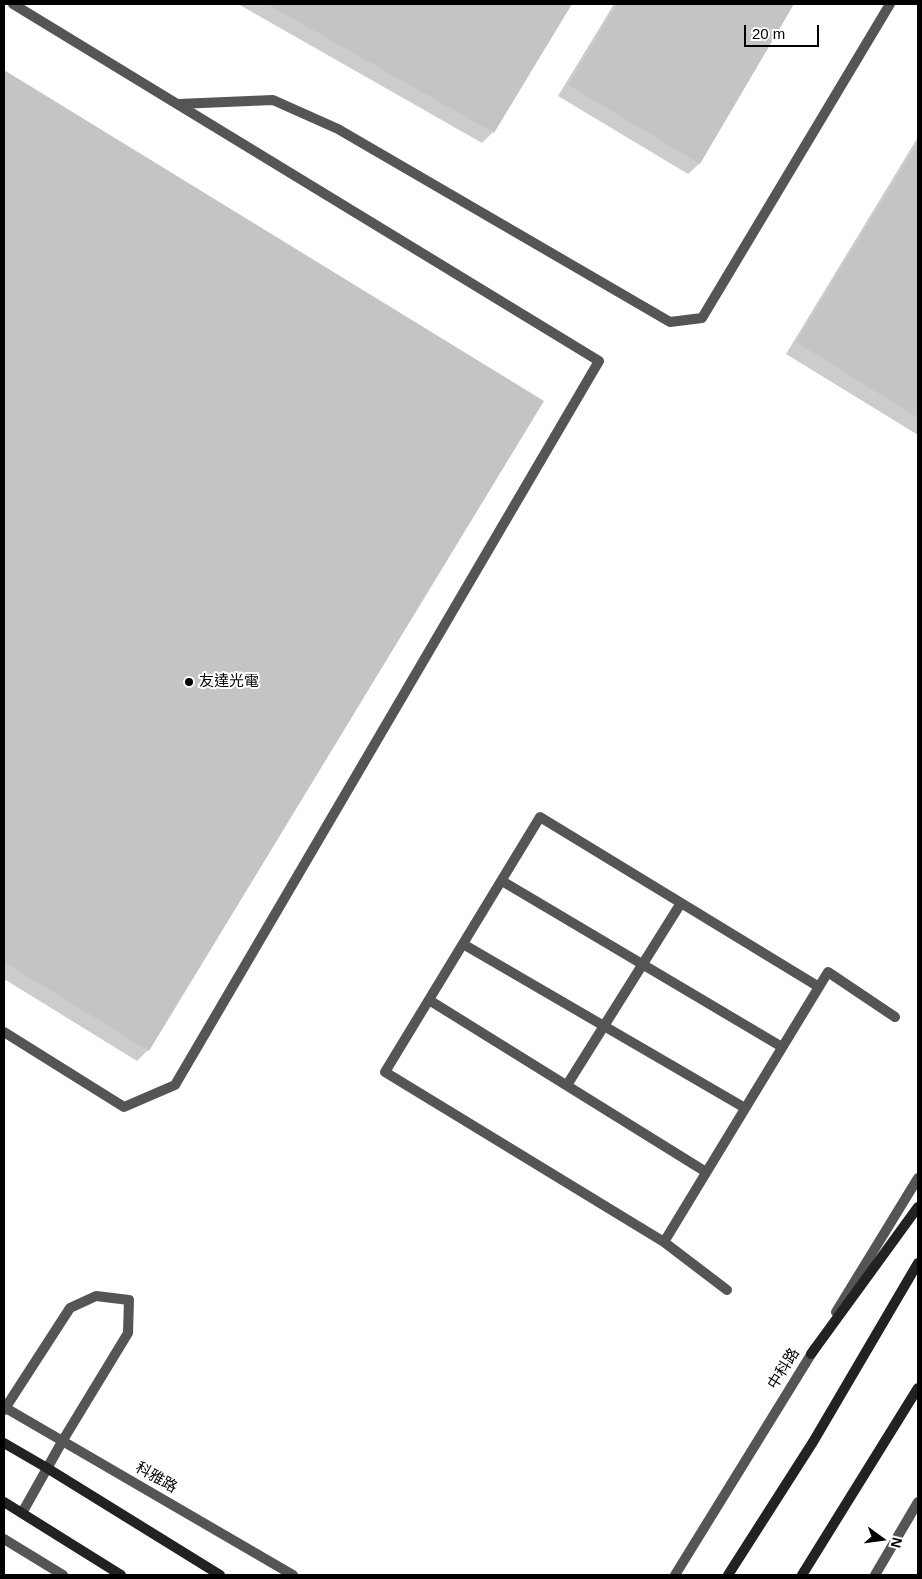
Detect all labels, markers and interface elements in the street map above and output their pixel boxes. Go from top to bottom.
scale bar [747,15,822,47]
text: 20 m [752,25,785,42]
place label: 友達光電 [199,673,259,691]
marker: 友達光電 [183,676,195,688]
street label: 中科路 [764,1345,804,1393]
street label: 科雅路 [132,1459,180,1497]
north arrow [857,1514,907,1564]
text: N [888,1536,906,1549]

